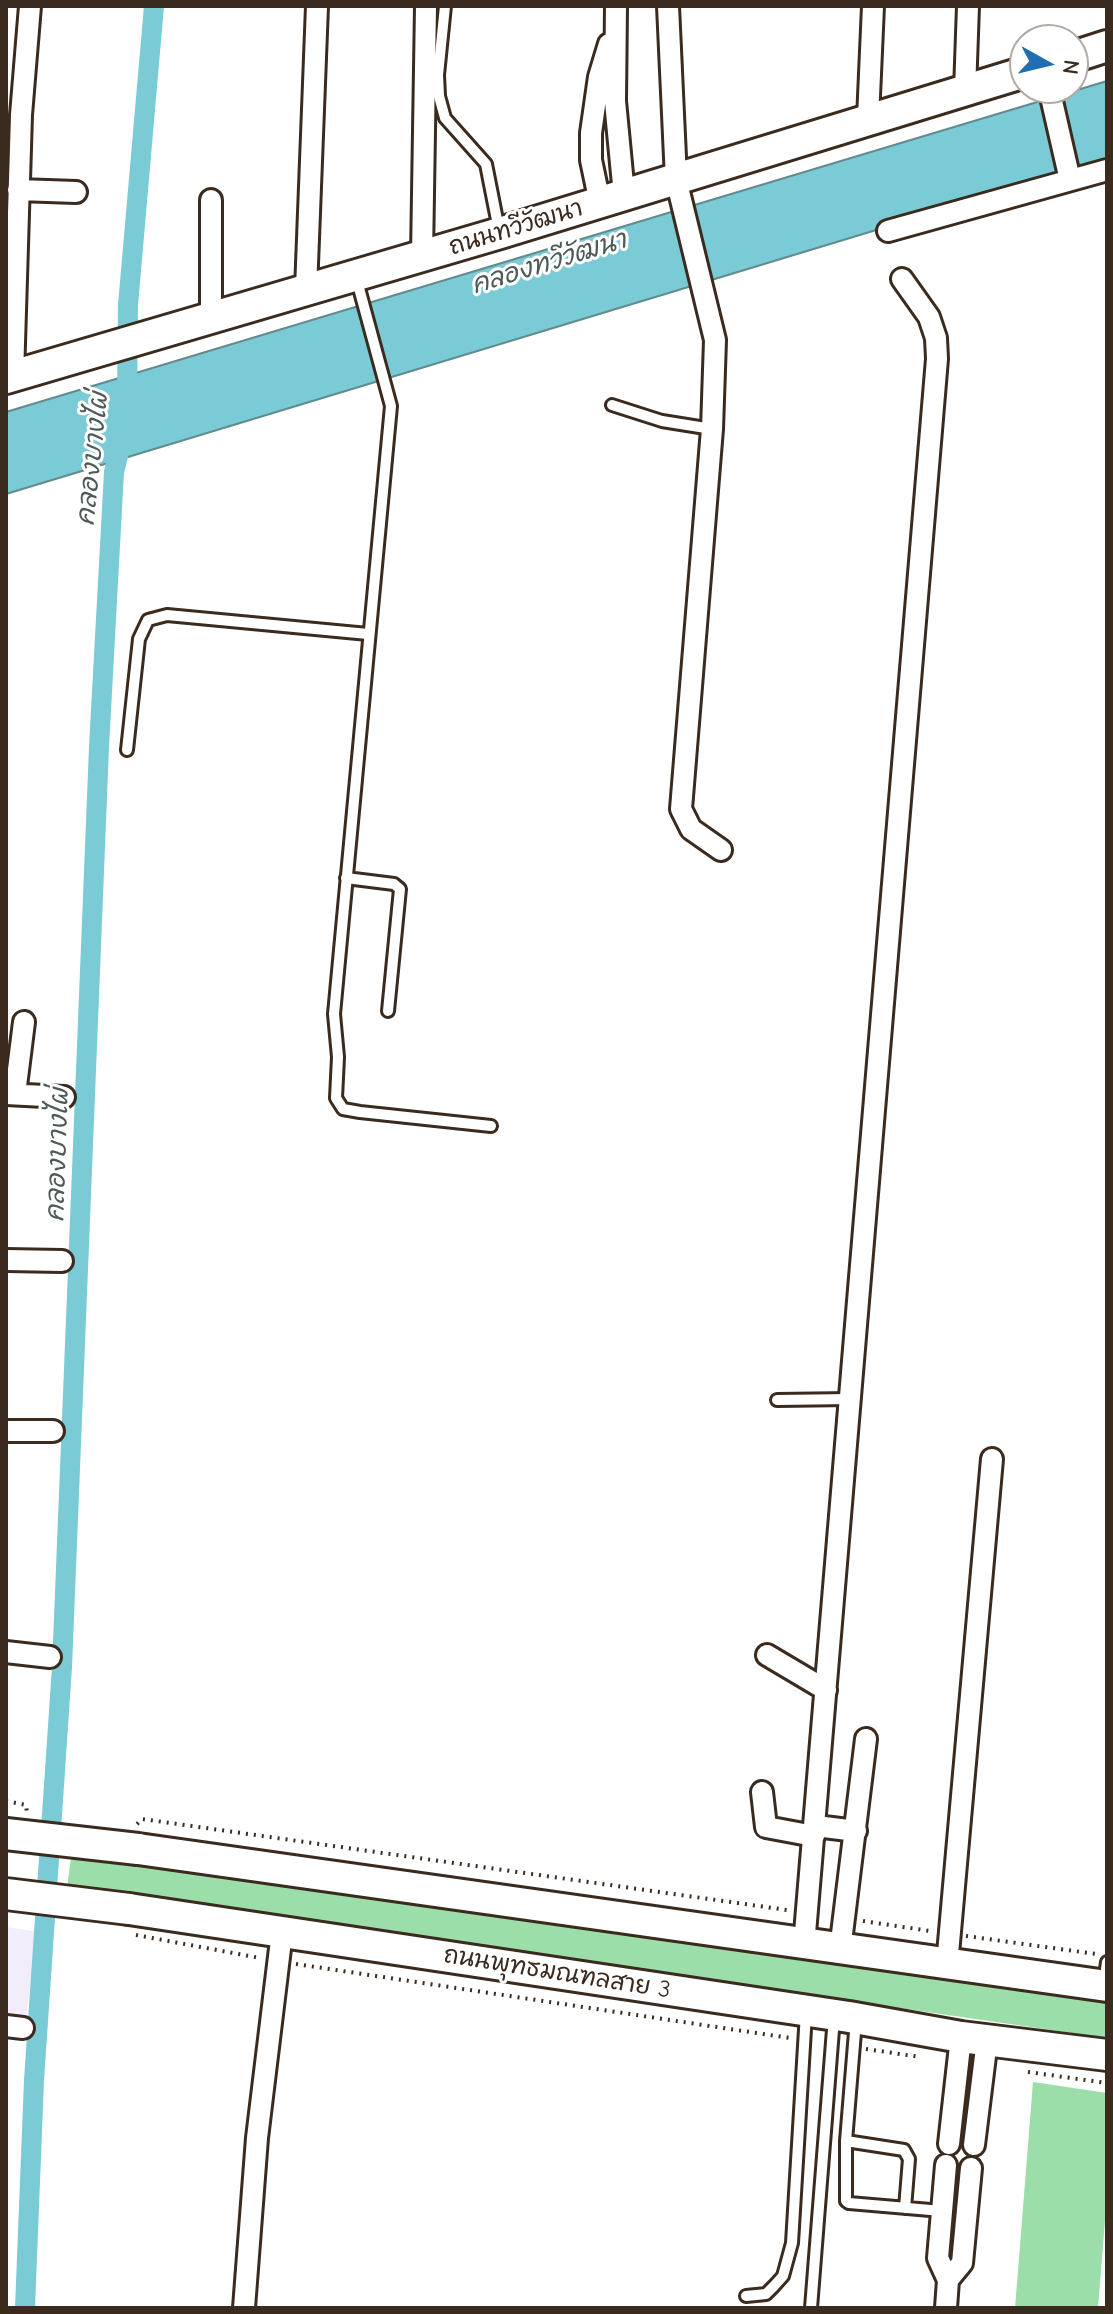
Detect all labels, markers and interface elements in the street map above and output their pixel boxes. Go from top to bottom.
north arrow [1009,24,1089,104]
text: N [1057,58,1085,76]
street label: ถนนทวีวัฒนา [446,194,586,262]
water label: คลองทวีวัฒนา [468,225,630,301]
water label: คลองบางไผ่ [71,391,115,527]
water label: คลองบางไผ่ [40,1088,76,1222]
street label: ถนนพุทธมณฑลสาย 3 [441,1941,673,2005]

